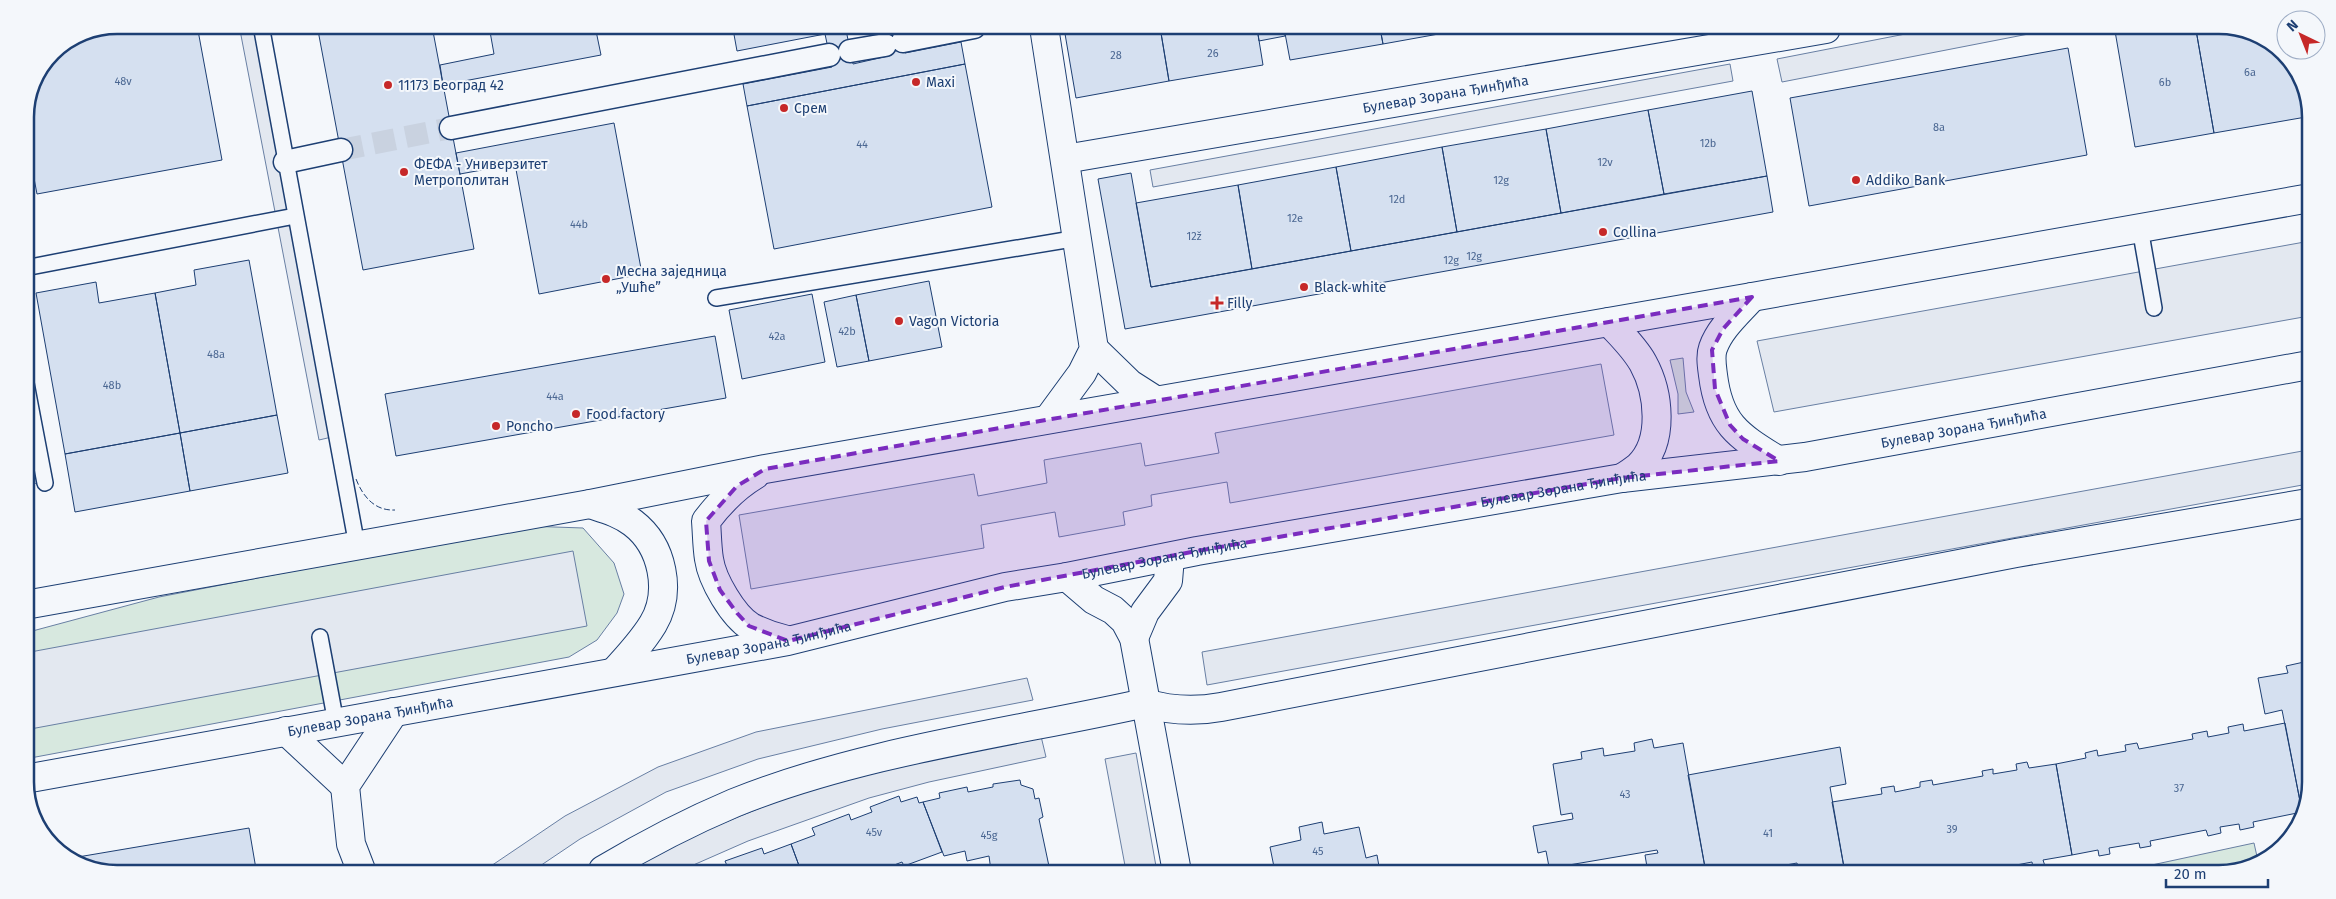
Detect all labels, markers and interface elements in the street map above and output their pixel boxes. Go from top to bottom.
north arrow [2276,10,2326,60]
text: N [2283,16,2302,35]
house number: 26 [1207,47,1219,60]
house number: 28 [1110,49,1122,62]
house number: 6a [2244,66,2256,79]
street label: Булевар Зорана Ђинђића [1361,71,1530,117]
place label: Maxi [926,74,955,91]
house number: 48v [114,75,132,88]
marker: Maxi [910,76,922,88]
house number: 6b [2159,76,2171,89]
place label: 11173 Београд 42 [398,77,504,94]
marker: 11173 Београд 42 [382,79,394,91]
place label: Срем [794,100,827,117]
marker: Срем [778,102,790,114]
house number: 8a [1933,121,1945,134]
house number: 12b [1700,137,1716,150]
house number: 44 [856,138,868,151]
place label: ФЕФА - Универзитет Метрополитан [414,156,548,189]
house number: 12v [1597,156,1613,169]
marker: ФЕФА - Универзитет Метрополитан [398,166,410,178]
place label: Addiko Bank [1866,172,1946,189]
house number: 12g [1493,174,1509,187]
marker: Addiko Bank [1850,174,1862,186]
house number: 12d [1389,193,1405,206]
house number: 12e [1287,212,1303,225]
house number: 44b [570,218,588,231]
place label: Collina [1613,224,1657,241]
marker: Collina [1597,226,1609,238]
house number: 12ž [1186,230,1202,243]
house number: 12g [1466,250,1482,263]
house number: 12g [1443,254,1459,267]
place label: Месна заједница „Ушће” [616,263,727,296]
marker: Месна заједница „Ушће” [600,273,612,285]
place label: Black white [1314,279,1386,296]
marker: Black white [1298,281,1310,293]
place label: Filly [1227,295,1252,312]
marker: Filly [1211,297,1223,309]
place label: Vagon Victoria [909,313,999,330]
marker: Vagon Victoria [893,315,905,327]
house number: 42b [838,325,856,338]
house number: 42a [769,330,785,343]
house number: 48a [207,348,225,361]
house number: 48b [103,379,121,392]
house number: 44a [546,390,564,403]
street label: Булевар Зорана Ђинђића [1879,405,2048,452]
place label: Food factory [586,406,665,423]
marker: Food factory [570,408,582,420]
place label: Poncho [506,418,553,435]
marker: Poncho [490,420,502,432]
street label: Булевар Зорана Ђинђића [1479,467,1647,511]
street label: Булевар Зорана Ђинђића [1080,534,1248,582]
street label: Булевар Зорана Ђинђића [685,617,853,668]
street label: Булевар Зорана Ђинђића [286,693,455,740]
house number: 37 [2174,782,2184,795]
house number: 43 [1619,788,1631,801]
house number: 39 [1946,823,1958,836]
house number: 45v [866,826,883,839]
house number: 41 [1763,827,1773,840]
house number: 45g [981,829,998,842]
house number: 45 [1312,845,1324,858]
scale bar [2166,856,2268,888]
text: 20 m [2174,865,2207,883]

